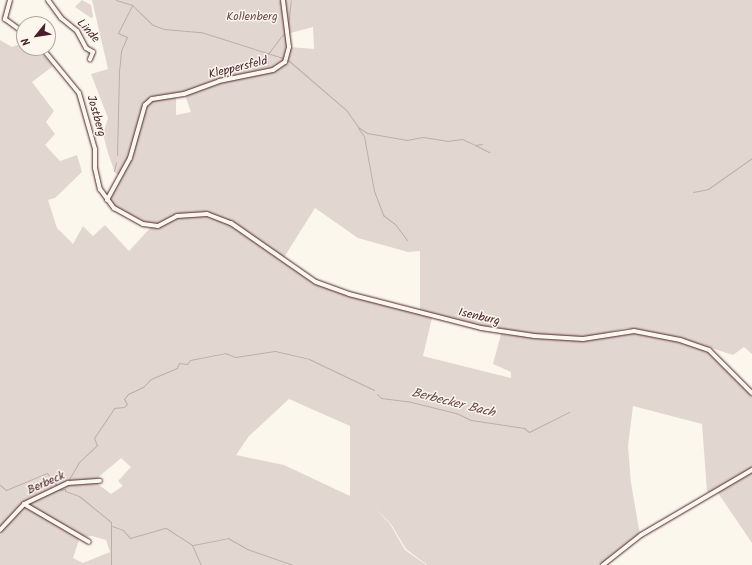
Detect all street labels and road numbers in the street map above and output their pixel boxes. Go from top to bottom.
street label: Linde [74,16,102,46]
street label: Kleppersfeld [207,54,269,82]
street label: Jostberg [83,94,109,138]
street label: Isenburg [457,305,501,329]
street label: Berbeck [25,468,67,498]

